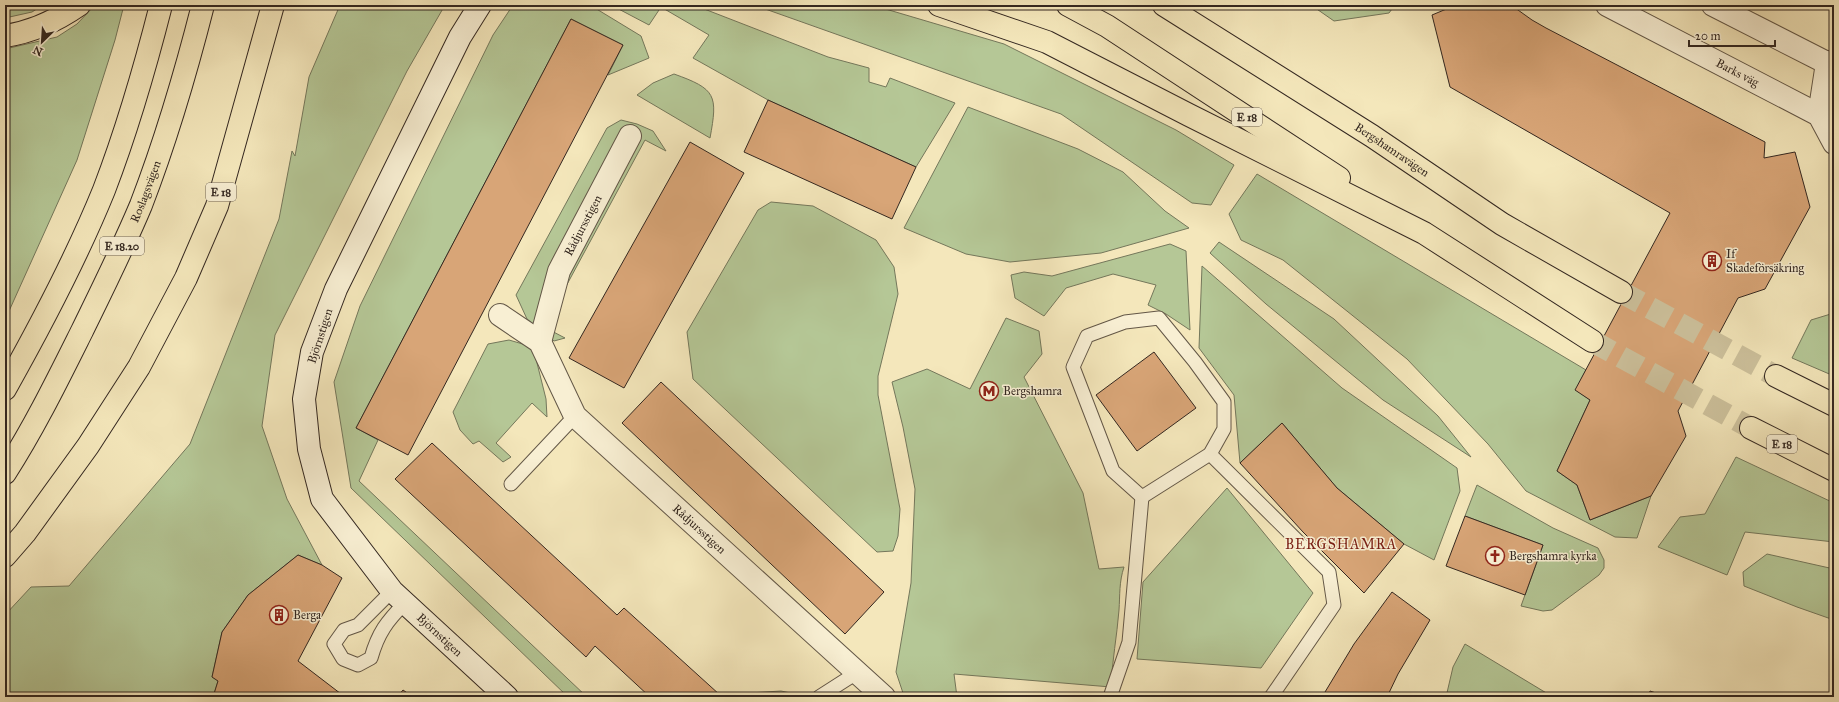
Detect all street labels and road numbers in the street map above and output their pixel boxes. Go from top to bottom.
street label: Barks väg [1714,56,1762,91]
road number: E 18 [1232,108,1262,126]
street label: Bergshamravägen [1352,120,1432,180]
street label: Roslagsvägen [127,158,164,225]
road number: E 18 [206,183,236,201]
street label: Rådjursstigen [561,192,605,258]
road number: E 18.20 [100,237,144,255]
street label: Björnstigen [305,306,337,366]
road number: E 18 [1767,435,1797,453]
street label: Rådjursstigen [670,501,729,557]
street label: Björnstigen [414,610,466,660]

